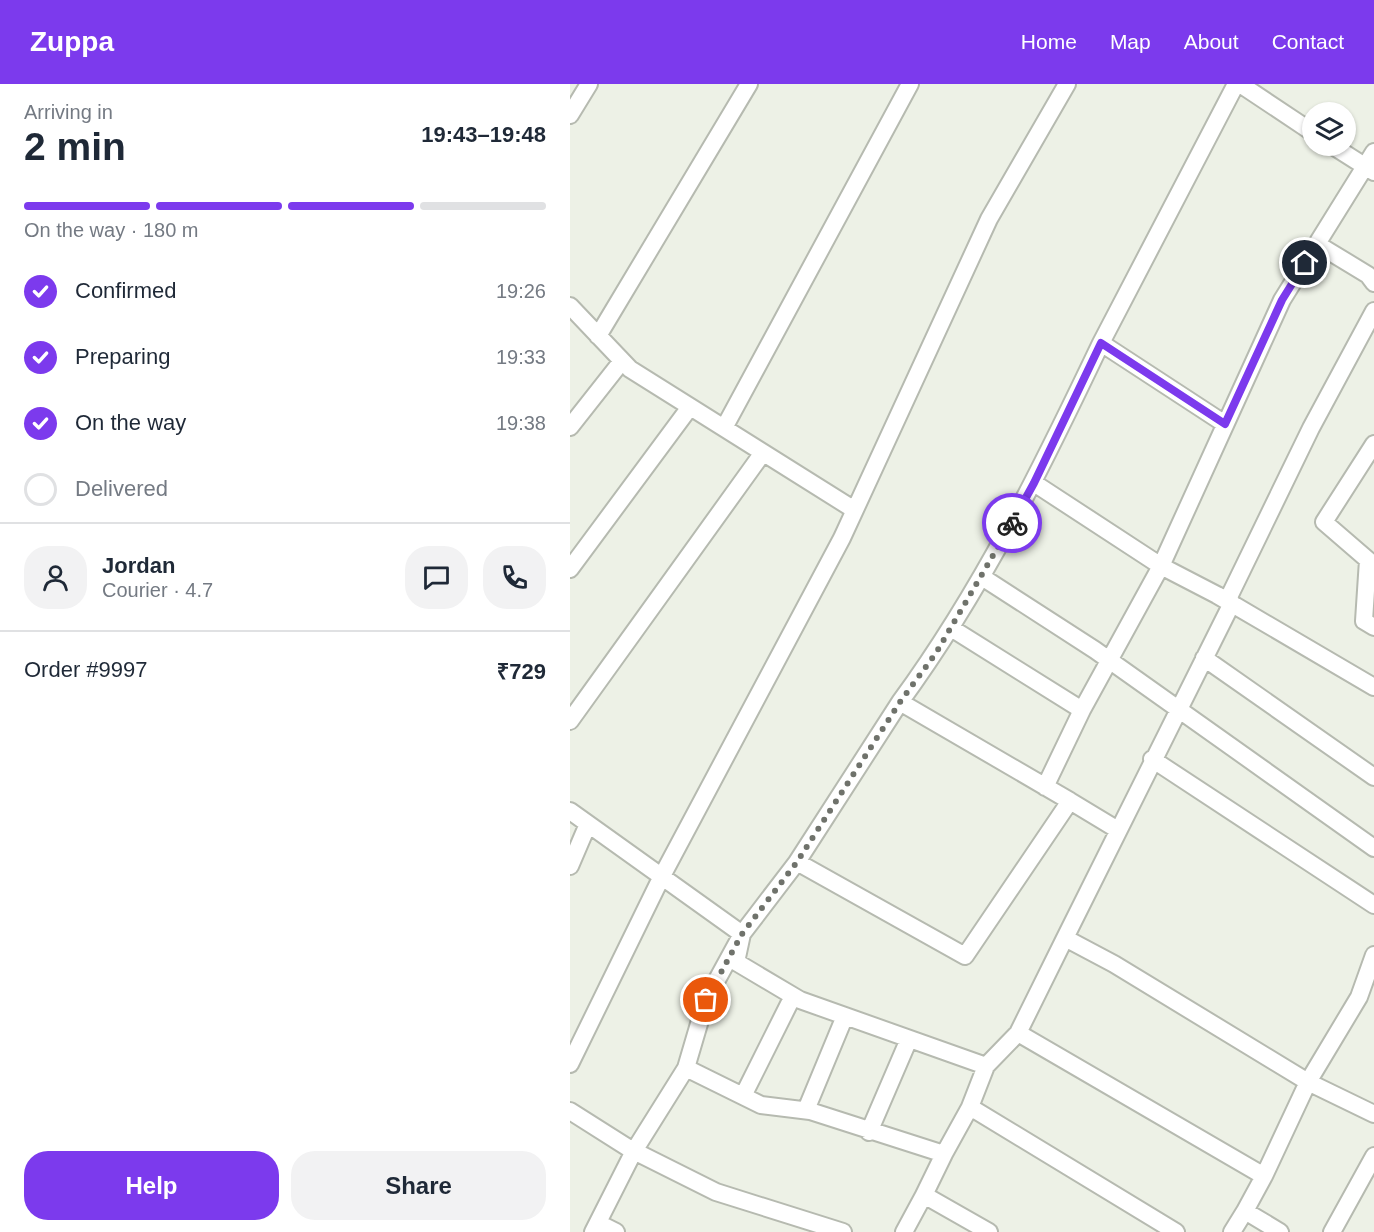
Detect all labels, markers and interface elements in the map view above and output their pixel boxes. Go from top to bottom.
text: Zuppa [30,26,114,57]
text: Home [1021,30,1077,53]
text: Map [1110,30,1151,53]
text: About [1184,30,1239,53]
text: Contact [1272,30,1344,53]
text: Arriving in [24,101,113,123]
map controls [1302,102,1356,156]
button: layers [1302,102,1356,156]
text: 19:43–19:48 [421,122,546,147]
text: 2 min [24,125,126,168]
text: On the way · 180 m [24,219,199,241]
pin [1279,237,1330,288]
icon: home [1288,246,1321,279]
icon: check [24,275,57,308]
text: Confirmed [75,278,176,303]
text: 19:26 [496,280,546,302]
icon: check [24,341,57,374]
text: Preparing [75,344,170,369]
text: 19:33 [496,346,546,368]
icon: check [24,407,57,440]
text: On the way [75,410,186,435]
text: 19:38 [496,412,546,434]
text: Delivered [75,476,168,501]
courier [982,493,1042,553]
icon: bike [996,507,1029,540]
button: person [24,546,87,609]
button: chat [405,546,468,609]
button: phone [483,546,546,609]
text: Jordan [102,553,175,578]
text: Courier · 4.7 [102,579,213,601]
text: Order #9997 [24,657,148,682]
text: ₹729 [497,659,546,684]
pin [680,974,731,1025]
icon: bag [689,983,722,1016]
button: Help [24,1151,279,1220]
button: Share [291,1151,546,1220]

